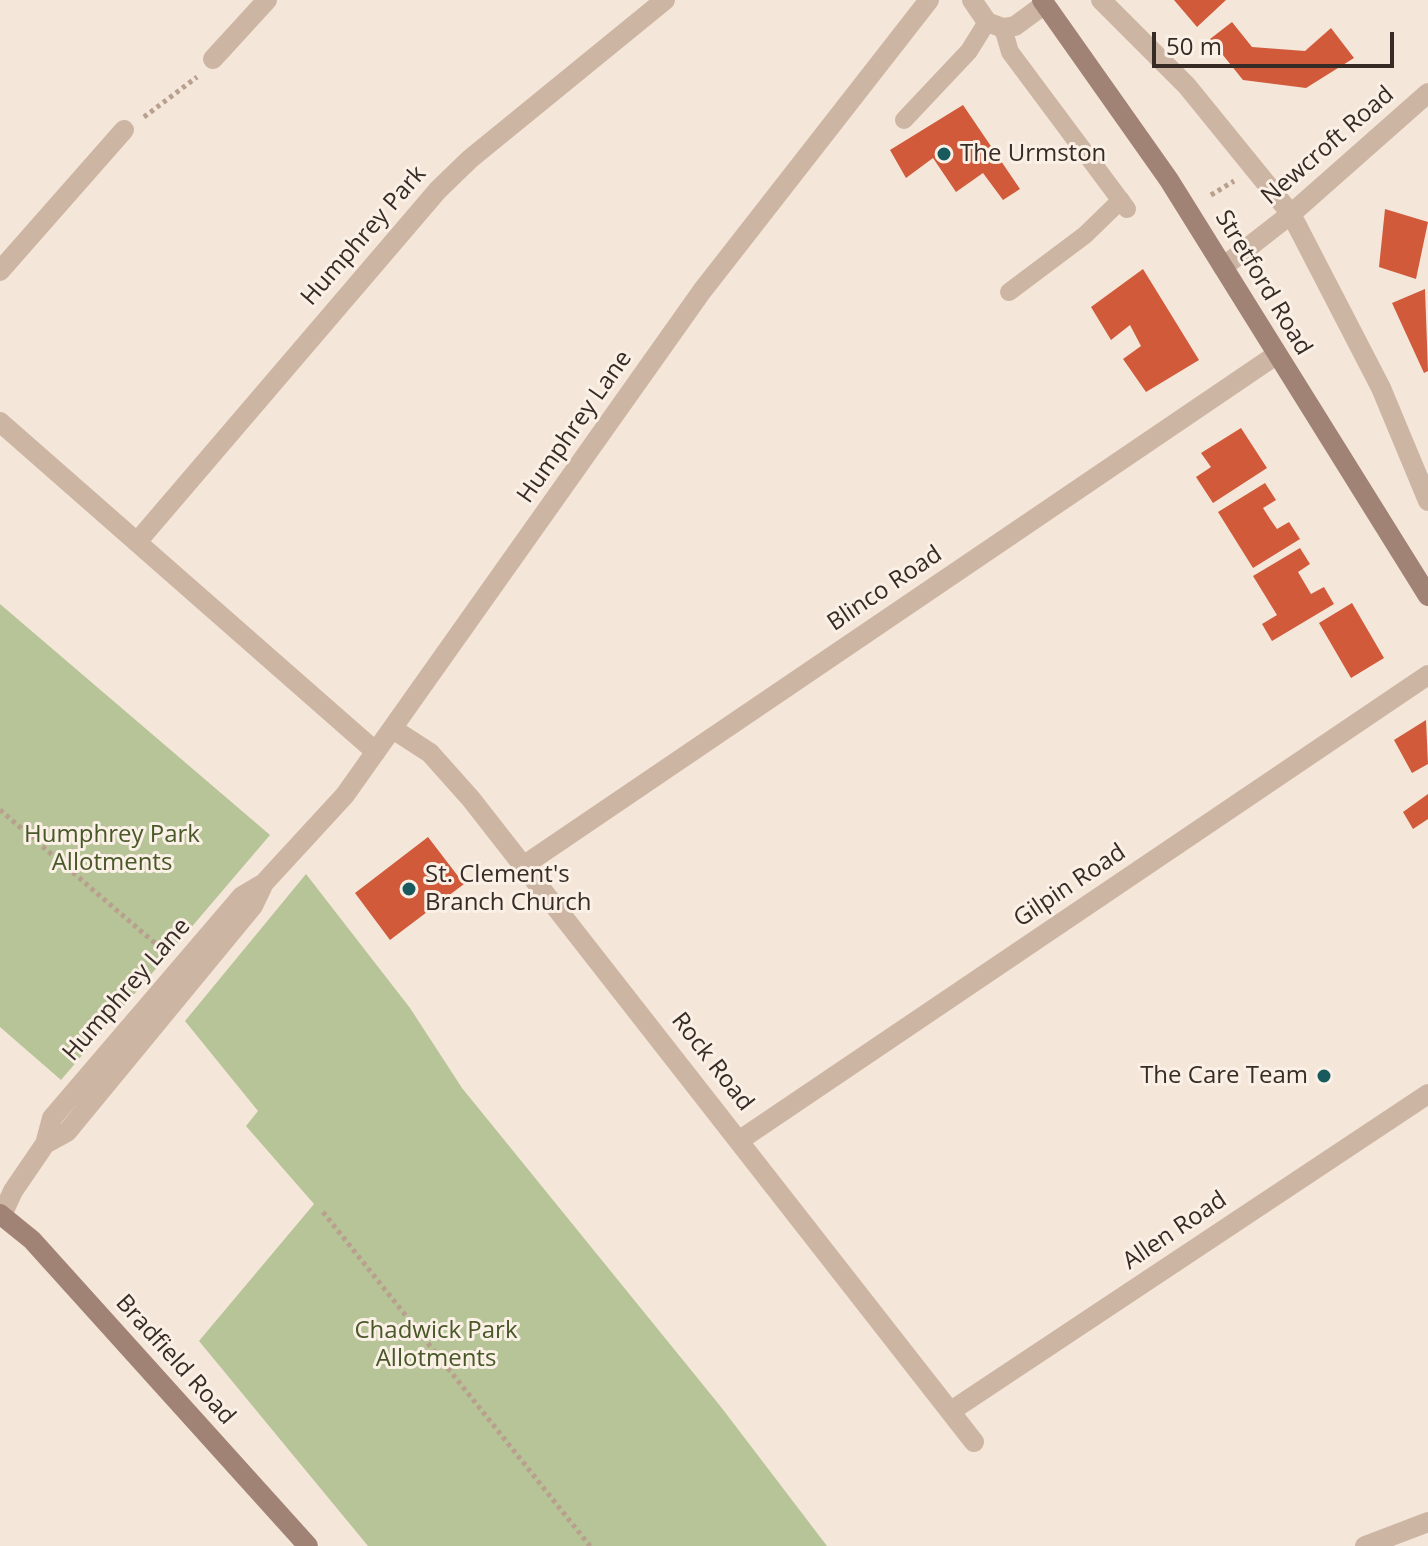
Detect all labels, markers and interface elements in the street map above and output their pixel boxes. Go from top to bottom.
scale bar [1156,16,1398,66]
text: 50 m [1166,29,1222,62]
street label: Newcroft Road [1256,81,1400,211]
place label: The Urmston [960,140,1106,168]
marker: The Urmston [935,145,953,163]
street label: Humphrey Park [295,160,433,312]
street label: Stretford Road [1208,205,1318,361]
street label: Humphrey Lane [512,345,638,509]
street label: Blinco Road [822,540,948,638]
park label: Humphrey Park Allotments [24,821,200,877]
street label: Gilpin Road [1009,838,1131,934]
place label: St. Clement's Branch Church [425,861,591,917]
marker: St. Clement's Branch Church [400,880,418,898]
street label: Humphrey Lane [57,913,197,1067]
street label: Rock Road [665,1007,759,1117]
place label: The Care Team [1140,1062,1308,1090]
marker: The Care Team [1315,1067,1333,1085]
street label: Allen Road [1118,1186,1232,1276]
street label: Bradfield Road [109,1289,241,1431]
park label: Chadwick Park Allotments [354,1317,518,1373]

